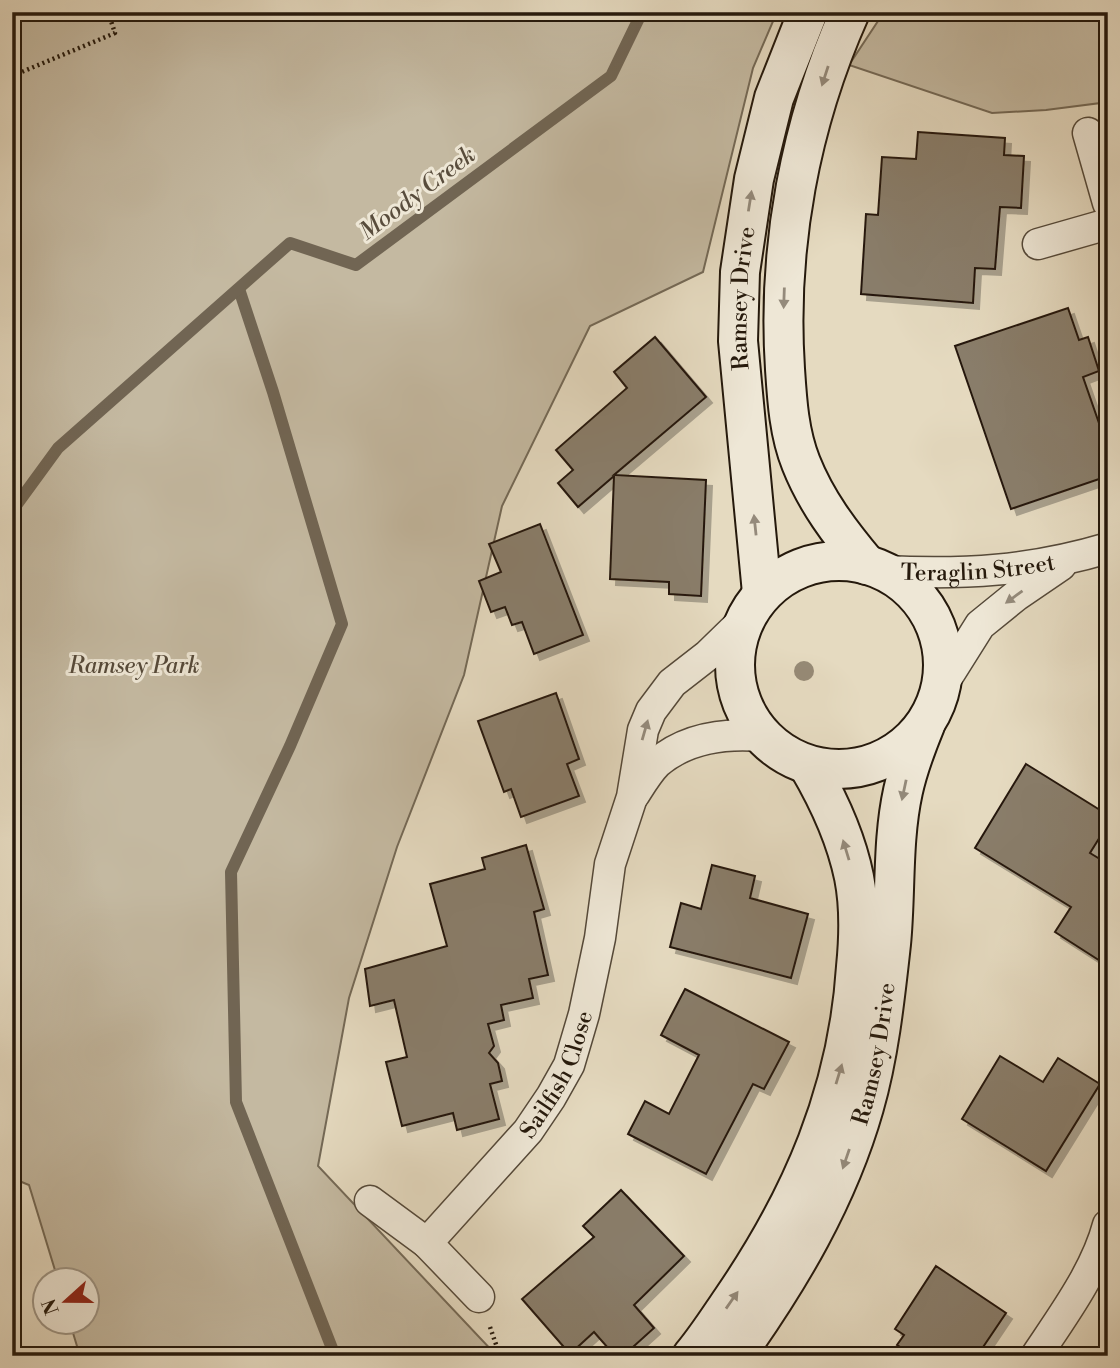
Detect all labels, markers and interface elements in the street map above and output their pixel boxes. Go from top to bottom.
one-way arrow [819,65,829,86]
water label: Moody Creek [353,140,482,247]
one-way arrow [745,190,756,212]
street label: Ramsey Drive [725,225,762,371]
one-way arrow [778,288,789,310]
one-way arrow [750,514,761,536]
street label: Teraglin Street [900,549,1057,587]
one-way arrow [1005,590,1023,604]
park label: Ramsey Park [67,652,200,680]
one-way arrow [640,719,650,740]
one-way arrow [898,779,909,801]
one-way arrow [840,839,850,860]
street label: Ramsey Drive [846,981,902,1129]
street label: Sailfish Close [514,1008,599,1144]
one-way arrow [835,1063,845,1084]
one-way arrow [840,1148,851,1169]
north arrow [32,1266,102,1336]
one-way arrow [725,1291,739,1309]
text: N [37,1295,65,1318]

